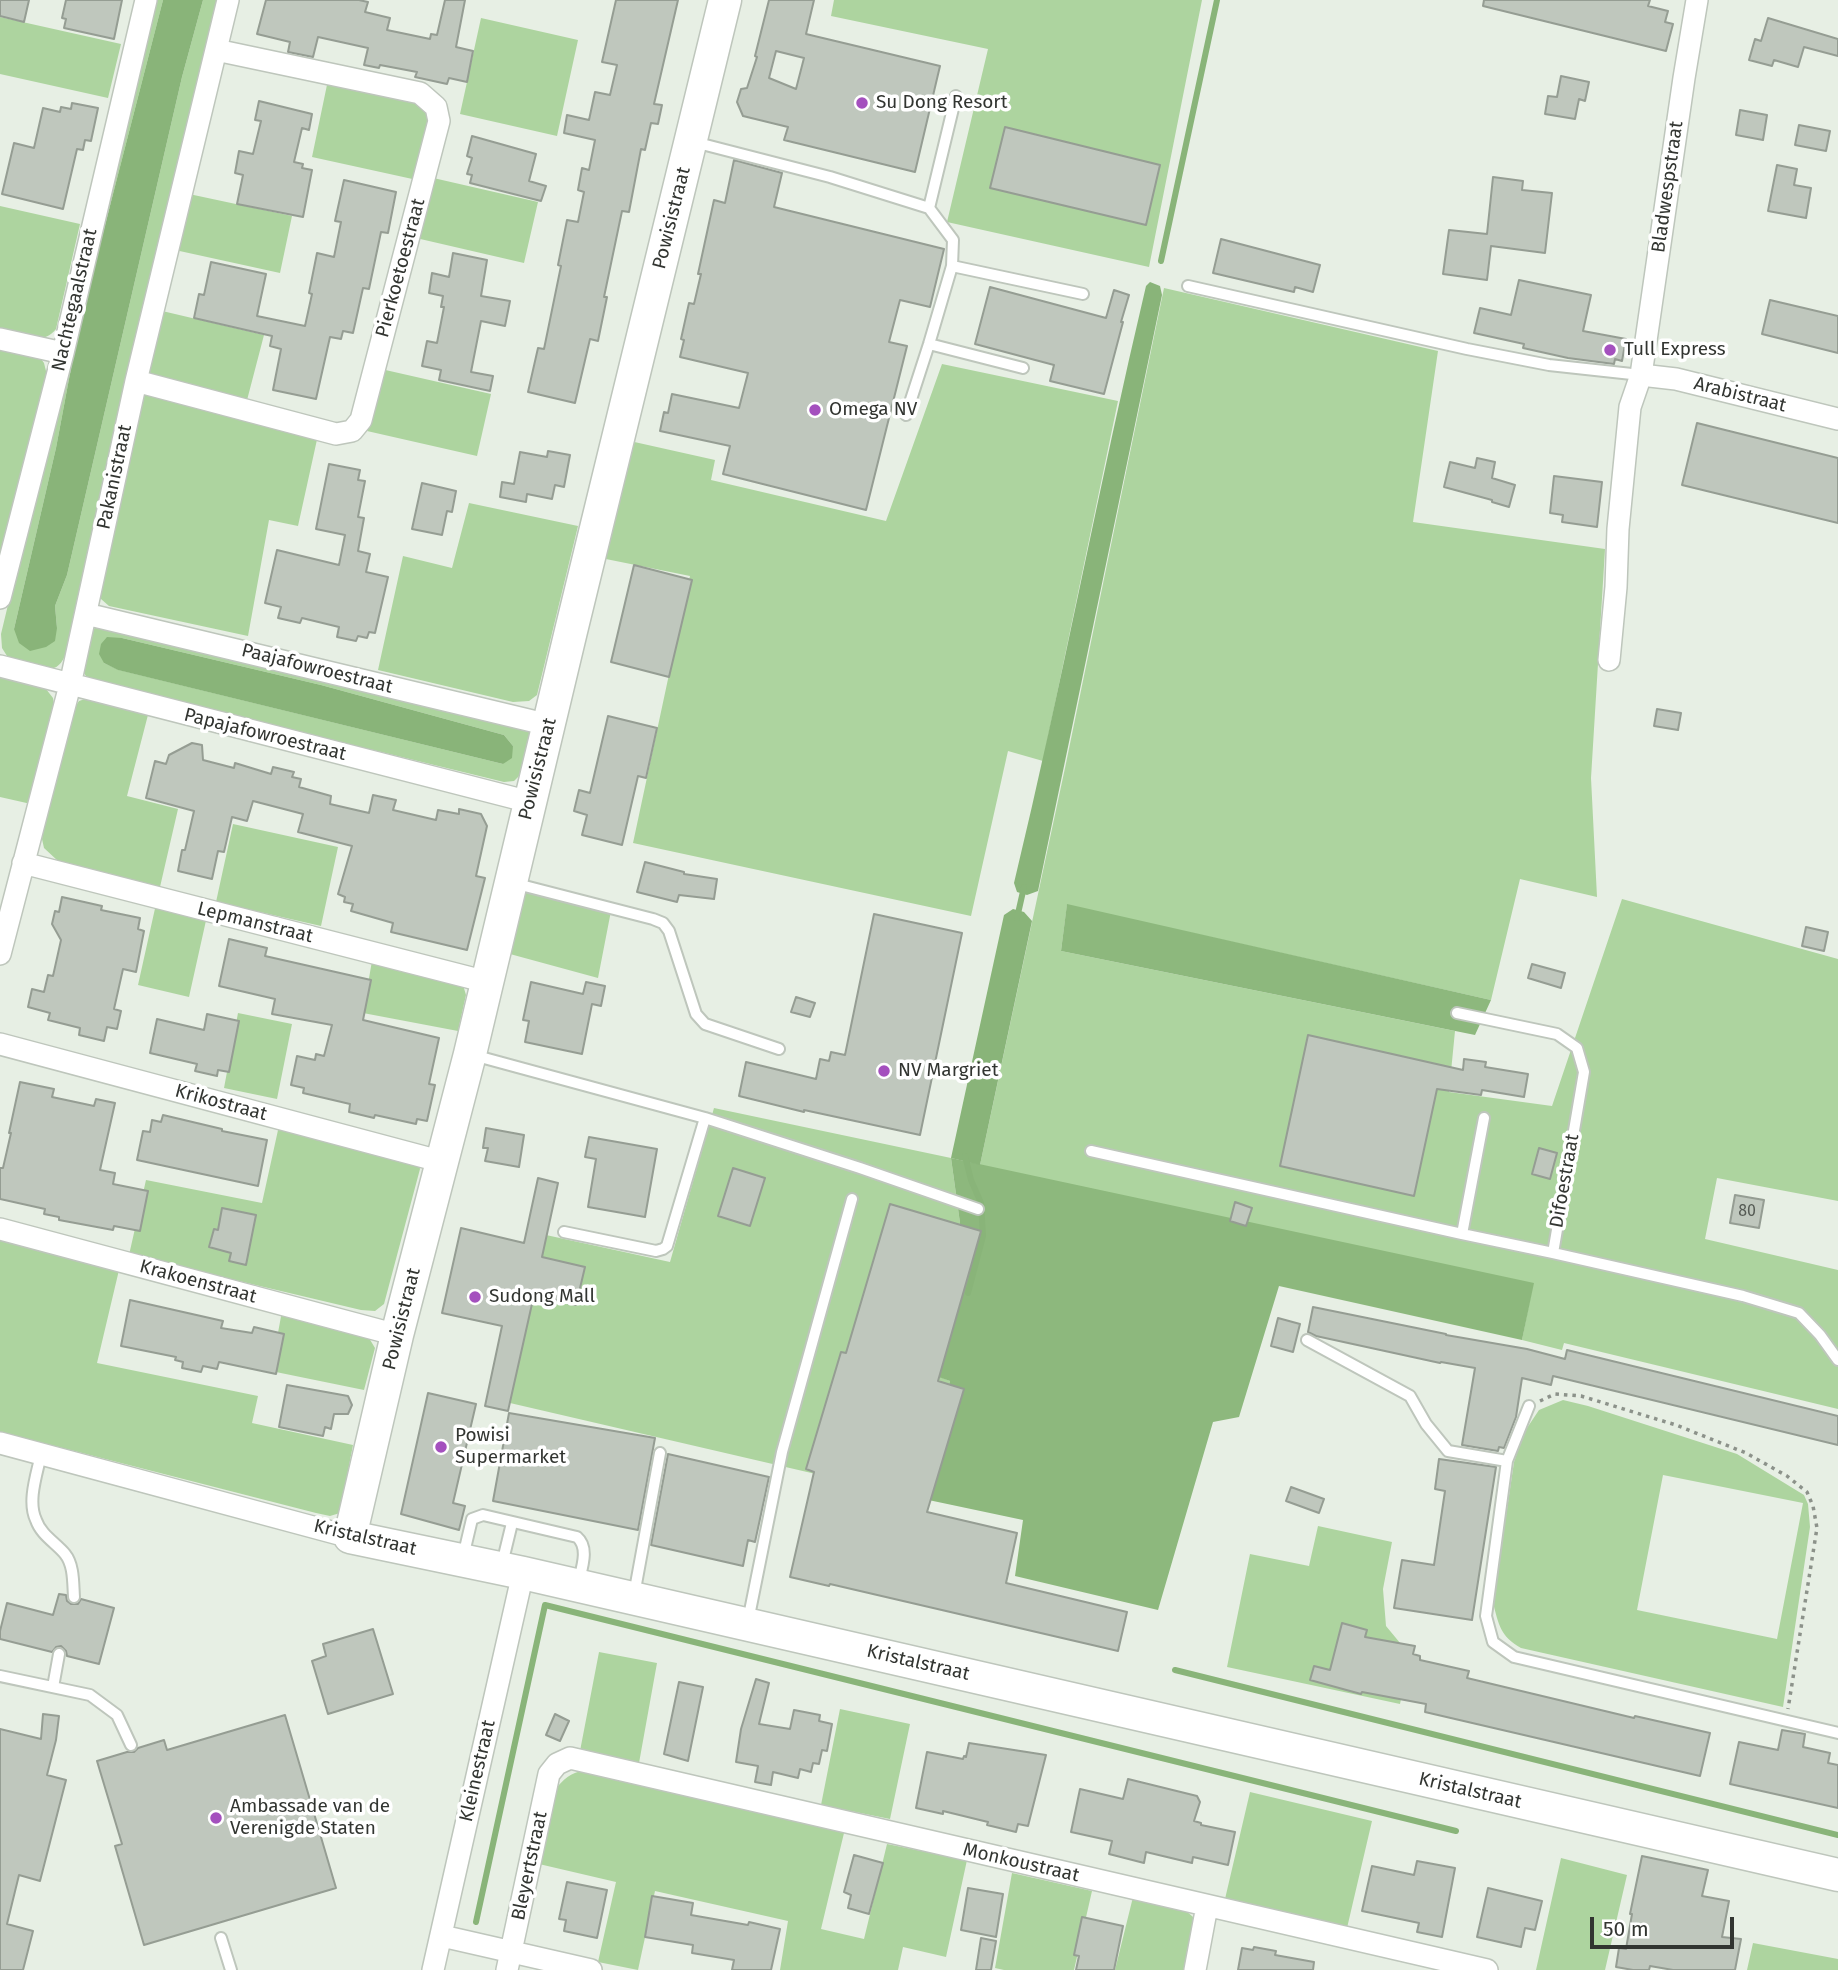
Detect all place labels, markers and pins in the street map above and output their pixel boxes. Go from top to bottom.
place label: Su Dong Resort [876,92,1008,114]
marker: Su Dong Resort [854,95,870,111]
place label: Tull Express [1624,339,1726,361]
marker: Tull Express [1602,342,1618,358]
place label: Omega NV [829,399,917,421]
marker: Omega NV [807,402,823,418]
place label: NV Margriet [898,1060,999,1082]
marker: NV Margriet [876,1063,892,1079]
place label: Sudong Mall [489,1286,595,1308]
marker: Sudong Mall [467,1289,483,1305]
place label: Powisi Supermarket [455,1425,566,1469]
marker: Powisi Supermarket [433,1439,449,1455]
place label: Ambassade van de Verenigde Staten [230,1796,390,1840]
marker: Ambassade van de Verenigde Staten [208,1810,224,1826]

